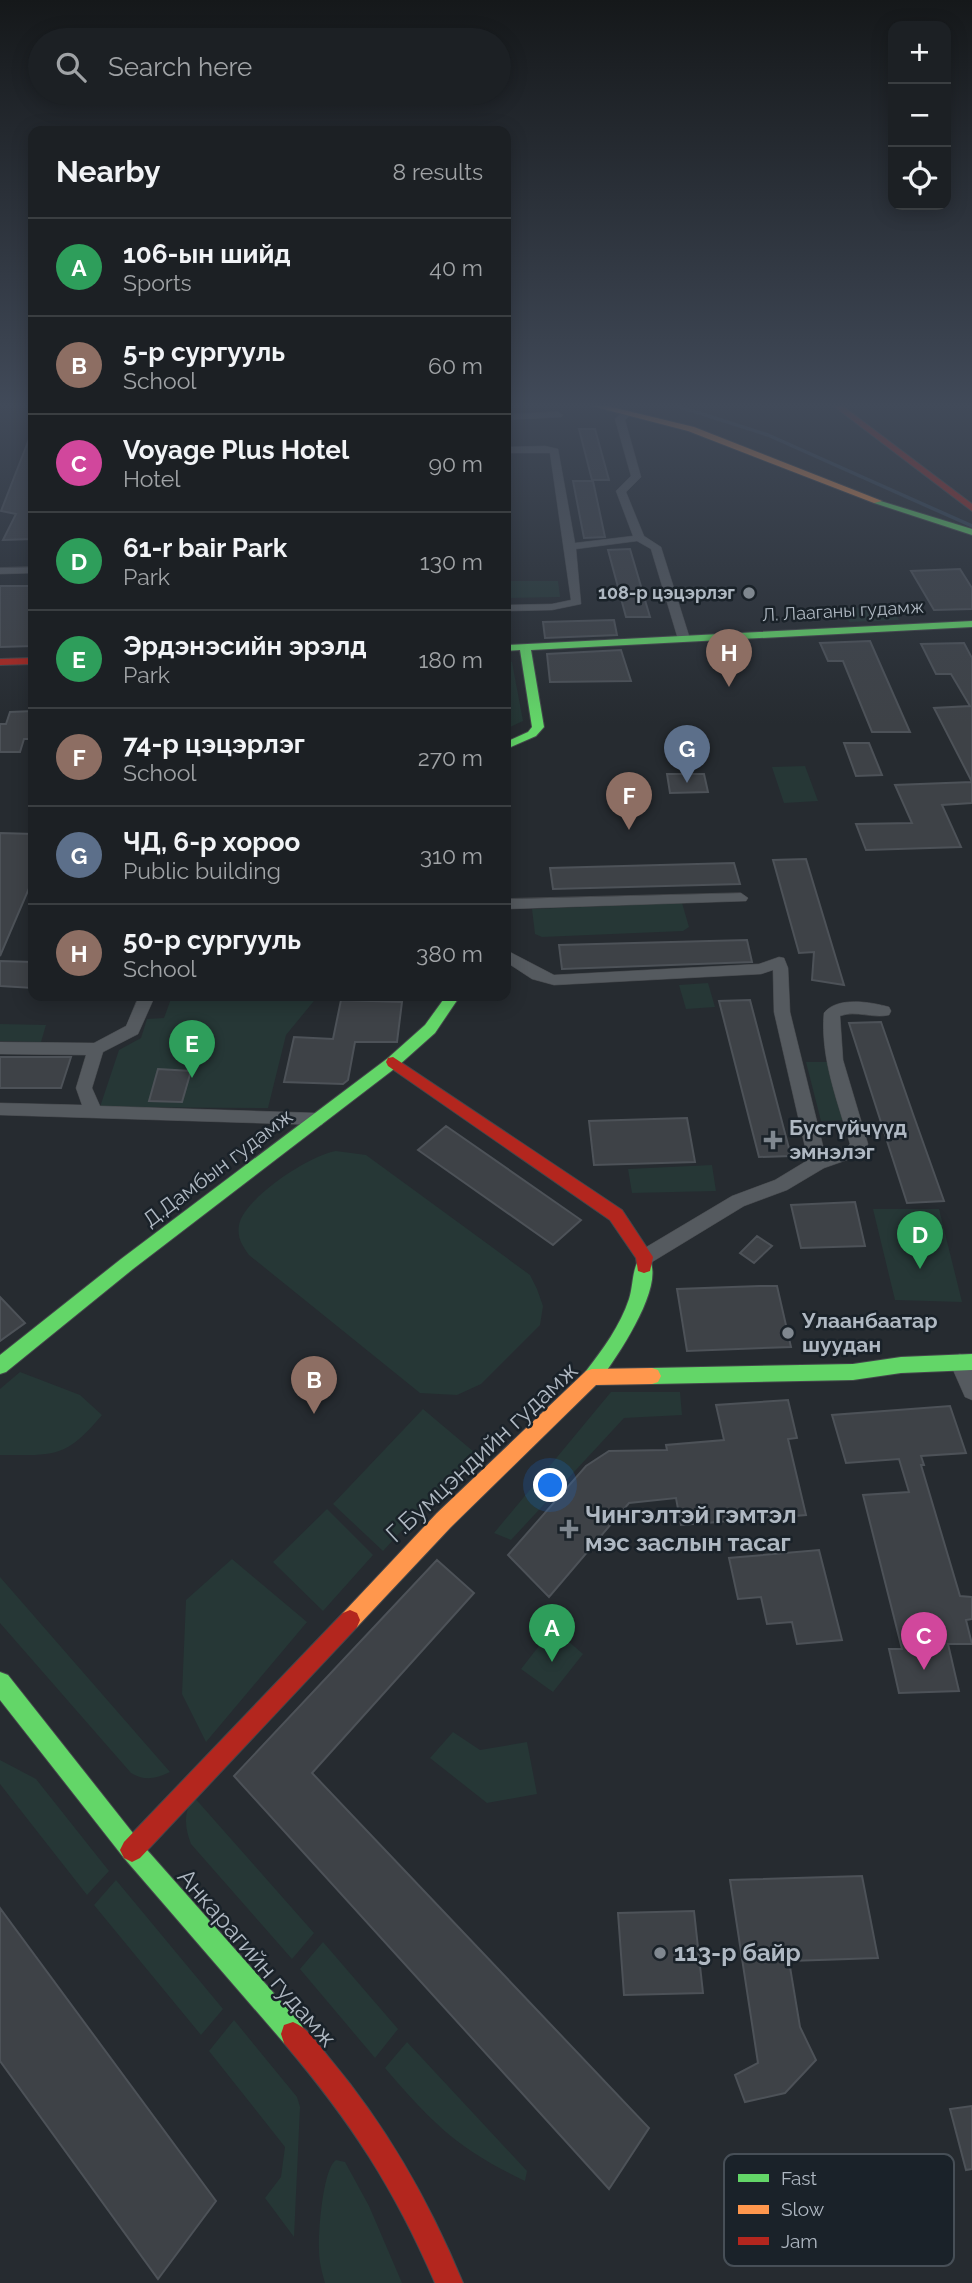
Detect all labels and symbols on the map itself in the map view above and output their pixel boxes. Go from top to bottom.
place label: 108-р цэцэрлэг [598,582,735,603]
marker: 108-р цэцэрлэг [741,585,757,601]
street label: Л. Лааганы гудамж [761,596,925,625]
pin: H [706,629,752,687]
pin: G [664,725,710,783]
pin: F [606,772,652,830]
pin: E [169,1020,215,1078]
street label: Д.Дамбын гудамж [138,1103,297,1232]
place label: Бүсгүйчүүд эмнэлэг [789,1115,907,1164]
marker: Бүсгүйчүүд эмнэлэг [763,1130,783,1150]
pin: D [897,1211,943,1269]
place label: Улаанбаатар шуудан [801,1308,937,1357]
marker: Улаанбаатар шуудан [780,1325,796,1341]
street label: Г.Бумцэндийн гудамж [380,1355,584,1548]
pin: B [291,1356,337,1414]
your location [533,1468,567,1502]
place label: Чингэлтэй гэмтэл мэс заслын тасаг [585,1500,796,1557]
marker: Чингэлтэй гэмтэл мэс заслын тасаг [559,1519,579,1539]
pin: A [529,1604,575,1662]
pin: C [901,1612,947,1670]
street label: Анкарагийн гудамж [172,1862,343,2053]
place label: 113-р байр [674,1938,801,1967]
marker: 113-р байр [652,1945,668,1961]
legend [724,2154,954,2266]
text: Fast [781,2167,817,2189]
text: Slow [781,2198,825,2220]
text: Jam [781,2230,818,2252]

